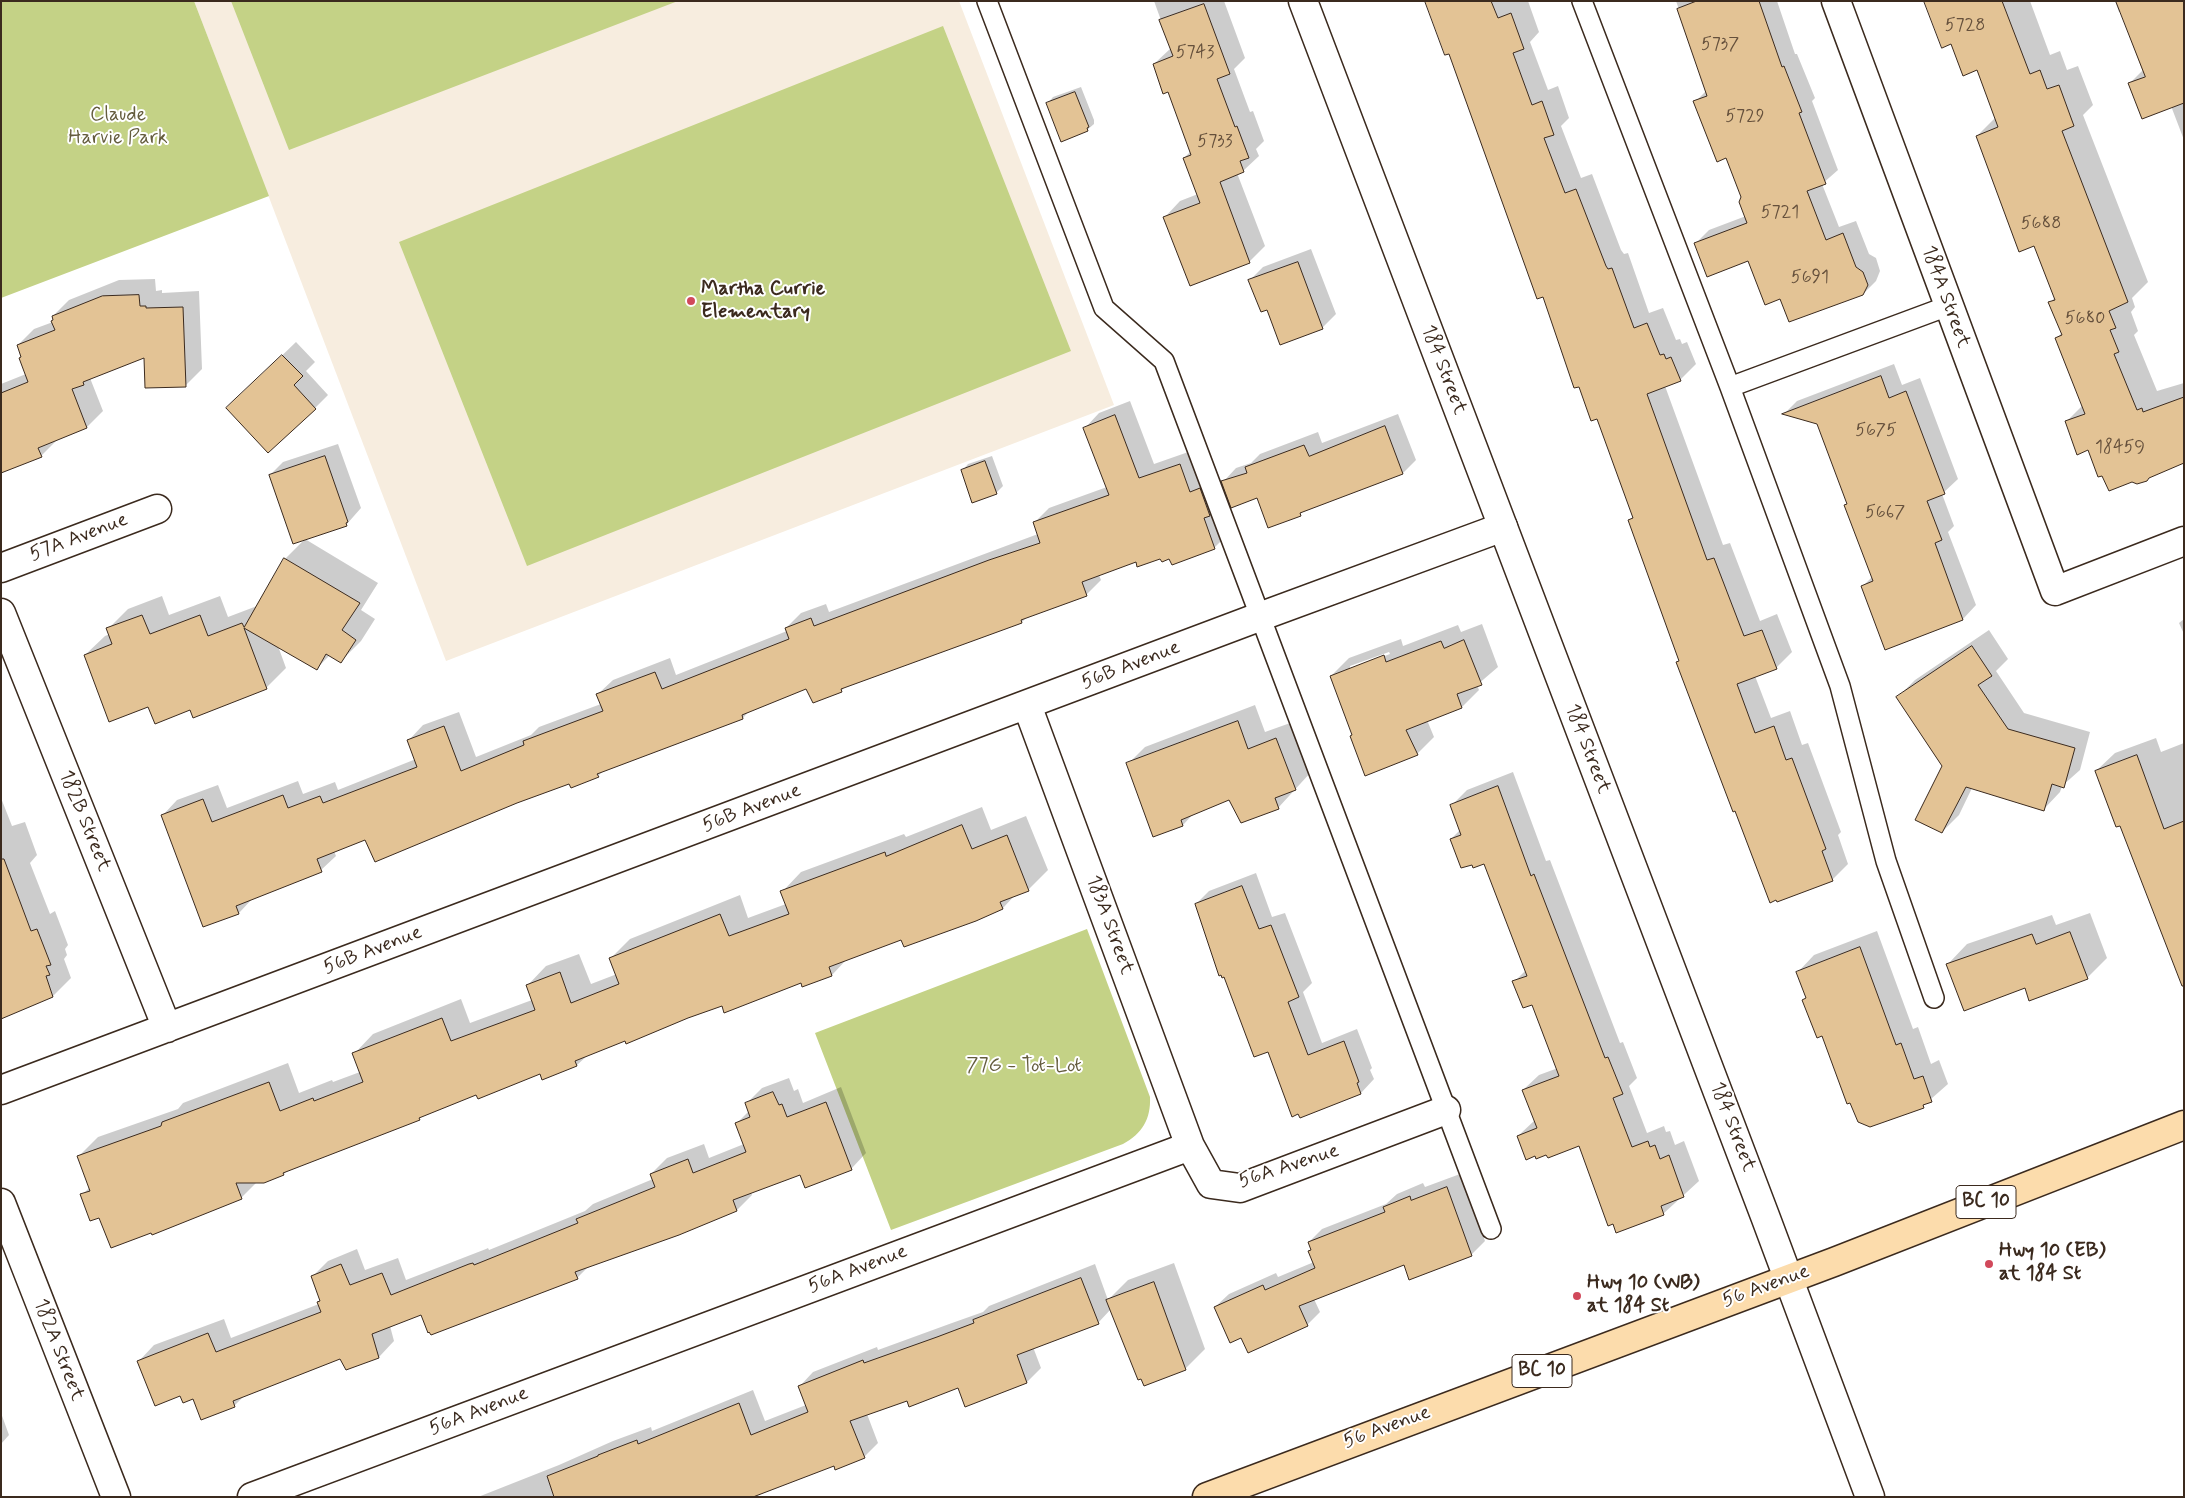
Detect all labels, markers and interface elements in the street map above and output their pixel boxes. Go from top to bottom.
house number: 5728 [1945,15,1985,37]
house number: 5737 [1701,34,1739,56]
house number: 5743 [1176,42,1214,64]
park label: Claude Harvie Park [68,104,168,151]
house number: 5729 [1725,106,1765,128]
house number: 5733 [1197,131,1233,153]
house number: 5721 [1761,202,1799,224]
house number: 5688 [2021,213,2061,235]
street label: 184A Street [1915,242,1975,352]
house number: 5691 [1791,267,1829,289]
place label: Martha Currie Elementary [701,278,825,325]
marker: Martha Currie Elementary [685,295,697,307]
house number: 5680 [2065,308,2105,330]
street label: 184 Street [1415,322,1471,418]
house number: 5675 [1855,420,1897,442]
house number: 18459 [2095,437,2145,459]
house number: 5667 [1865,502,1905,524]
street label: 57A Avenue [27,508,131,568]
street label: 56B Avenue [1078,636,1184,696]
street label: 184 Street [1559,701,1615,797]
street label: 182B Street [53,767,115,875]
street label: 56B Avenue [699,779,805,839]
street label: 183A Street [1080,872,1138,978]
street label: 56B Avenue [320,921,426,981]
park label: 77G - Tot-Lot [966,1055,1082,1079]
street label: 184 Street [1704,1079,1760,1175]
street label: 56A Avenue [1236,1139,1342,1195]
road number: BC 10 [1956,1186,2016,1218]
street label: 56A Avenue [805,1240,911,1300]
place label: Hwy 10 (EB) at 184 St [1999,1240,2106,1287]
marker: Hwy 10 (EB) at 184 St [1983,1258,1995,1270]
street label: 56 Avenue [1719,1260,1813,1314]
place label: Hwy 10 (WB) at 184 St [1587,1272,1700,1319]
marker: Hwy 10 (WB) at 184 St [1571,1290,1583,1302]
street label: 182A Street [28,1295,88,1405]
road number: BC 10 [1512,1354,1572,1388]
street label: 56A Avenue [426,1382,532,1442]
street label: 56 Avenue [1340,1401,1434,1455]

